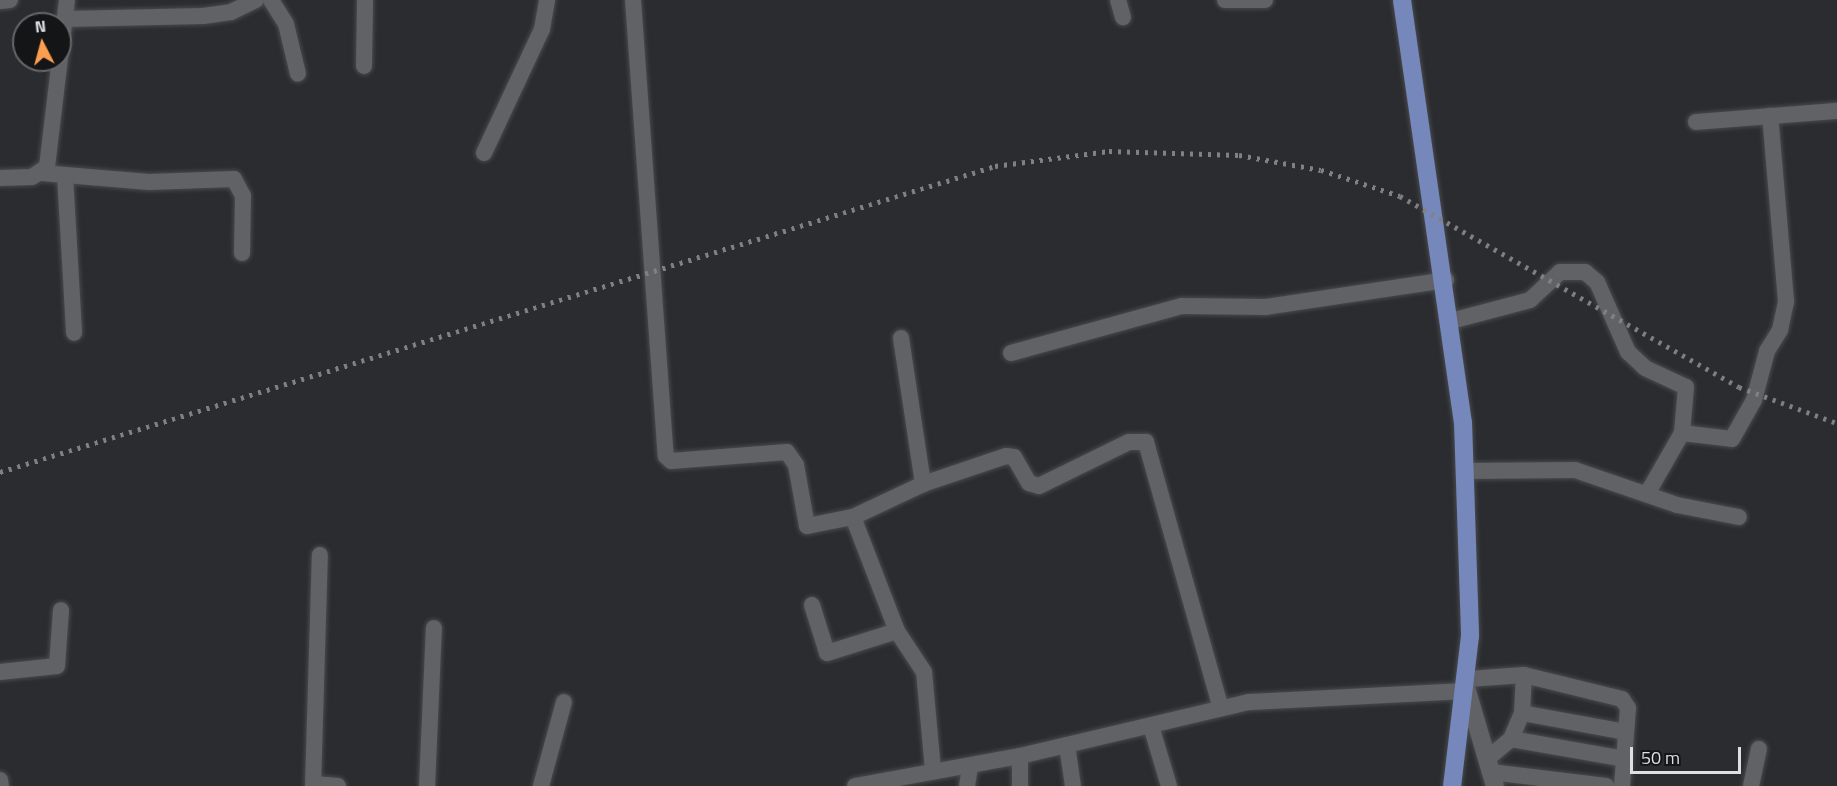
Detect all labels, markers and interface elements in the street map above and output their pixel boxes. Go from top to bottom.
north arrow [12,12,72,72]
text: N [34,14,47,39]
scale bar [1633,735,1744,773]
text: 50 m [1641,744,1680,771]

